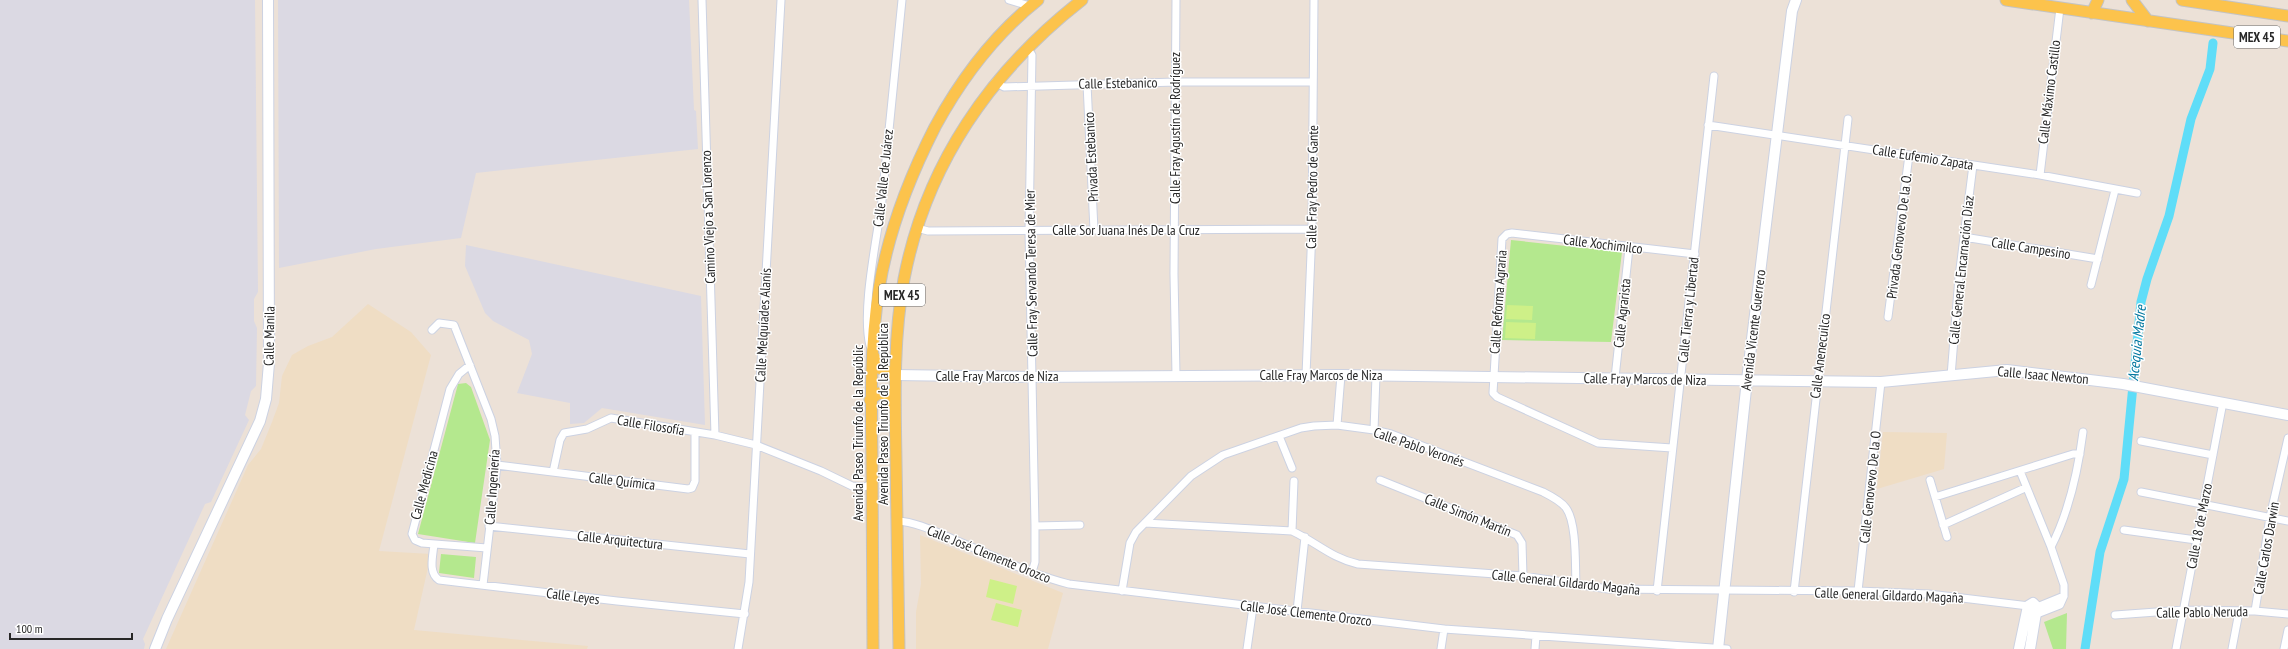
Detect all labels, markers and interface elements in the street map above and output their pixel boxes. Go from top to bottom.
road number: MEX 45 [2234,26,2280,48]
street label: Calle Máximo Castillo [2034,39,2064,145]
street label: Calle Fray Agustín de Rodríguez [1166,52,1184,204]
street label: Calle Estebanico [1078,73,1158,93]
street label: Privada Estebanico [1080,111,1102,203]
street label: Calle Fray Pedro de Gante [1302,125,1322,249]
street label: Calle Valle de Juárez [869,128,897,228]
street label: Calle Eufemio Zapata [1871,140,1975,174]
street label: Camino Viejo a San Lorenzo [697,150,719,284]
street label: Privada Genovevo De la O. [1882,172,1916,300]
street label: Calle Fray Servando Teresa de Mier [1021,189,1041,357]
street label: Calle General Encarnación Díaz [1944,195,1978,345]
street label: Calle Sor Juana Inés De la Cruz [1052,221,1200,239]
street label: Calle Xochimilco [1562,230,1644,258]
street label: Calle Campesino [1990,233,2072,263]
street label: Calle Reforma Agraria [1485,249,1511,355]
street label: Calle Tierra y Libertad [1673,256,1703,364]
street label: Calle Melquíades Alanís [751,267,775,383]
street label: Avenida Vicente Guerrero [1737,269,1769,391]
street label: Calle Agrarista [1609,277,1635,349]
road number: MEX 45 [879,284,925,306]
water label: Acequia Madre [2123,303,2150,382]
street label: Calle Manila [259,306,279,366]
street label: Calle Anenecuilco [1806,313,1834,399]
street label: Avenida Paseo Triunfo de la República [874,323,892,505]
street label: Avenida Paseo Triunfo de la Repúblic [849,345,867,521]
street label: Calle Isaac Newton [1997,362,2089,388]
street label: Calle Fray Marcos de Niza [1259,366,1383,384]
street label: Calle Fray Marcos de Niza [935,367,1059,385]
street label: Calle Fray Marcos de Niza [1583,369,1707,389]
street label: Calle Filosofía [616,411,686,439]
street label: Calle Pablo Veronés [1371,423,1467,471]
street label: Calle Genovevo De la O [1855,430,1885,544]
street label: Calle Medicina [406,449,442,521]
street label: Calle Ingeniería [480,449,504,525]
street label: Calle Química [588,468,656,494]
street label: Calle 18 de Marzo [2182,482,2216,570]
street label: Calle Simón Martín [1422,489,1514,541]
street label: Calle Carlos Darwin [2249,500,2283,596]
street label: Calle José Clemente Orozco [924,521,1054,587]
street label: Calle Arquitectura [576,527,664,553]
street label: Calle General Gildardo Magaña [1491,565,1641,599]
street label: Calle General Gildardo Magaña [1814,583,1964,607]
street label: Calle Leyes [545,584,601,608]
street label: Calle José Clemente Orozco [1239,596,1373,630]
street label: Calle Pablo Neruda [2156,602,2248,622]
scale bar [10,615,132,641]
text: 100 m [16,621,43,636]

